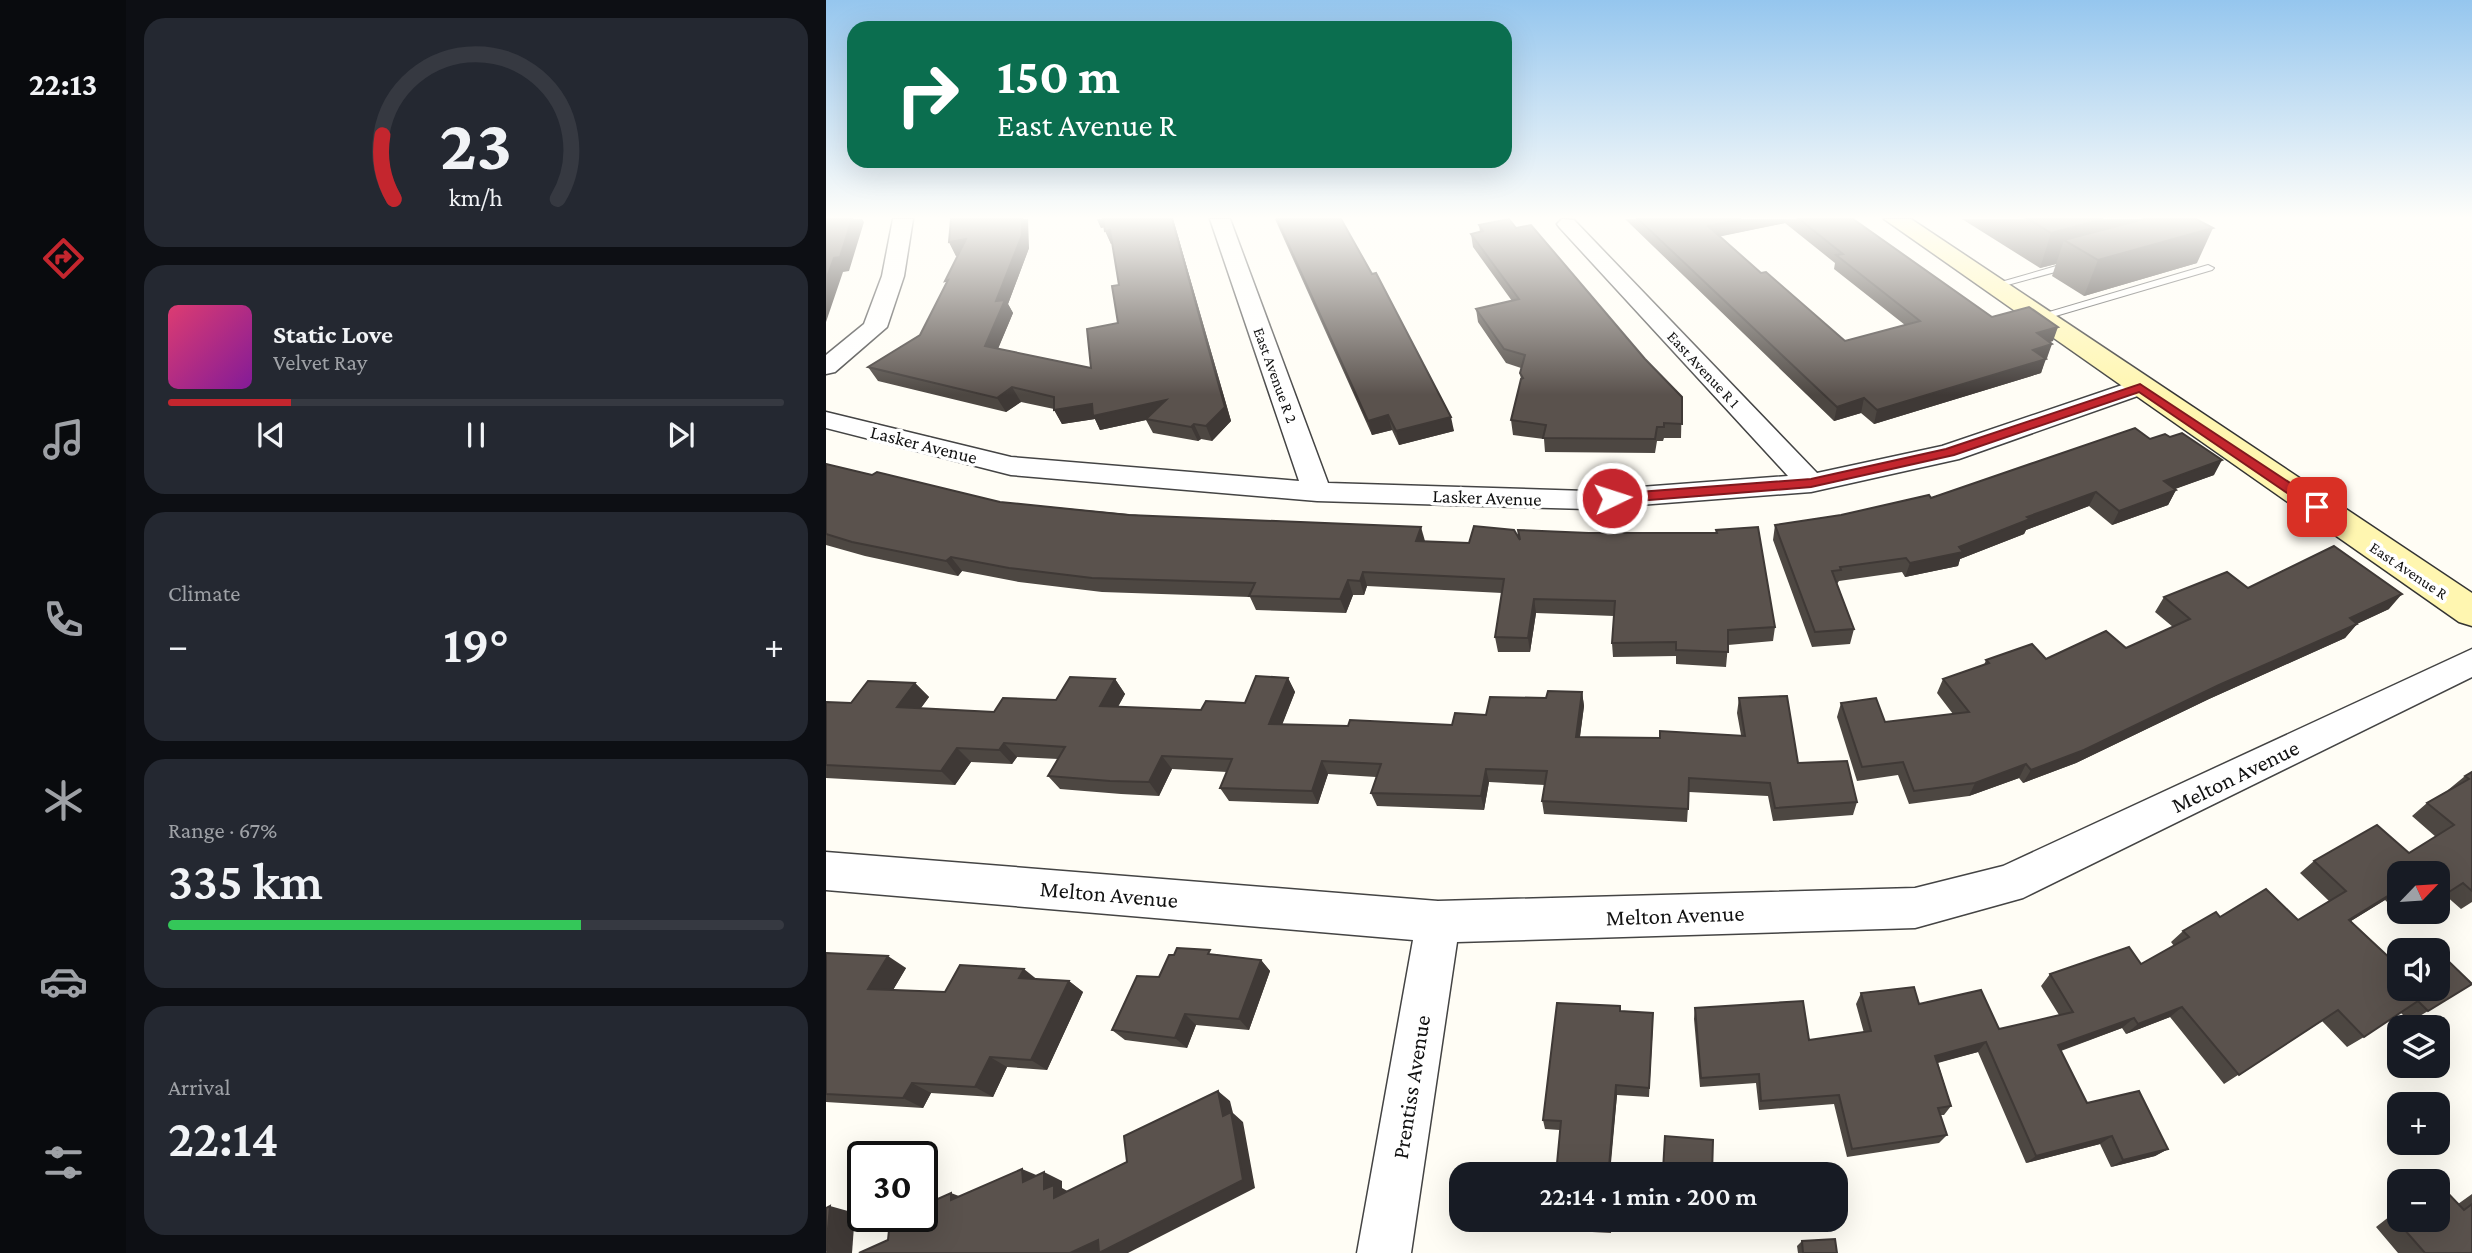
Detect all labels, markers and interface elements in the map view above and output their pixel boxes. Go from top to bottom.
icon: right [882,49,973,140]
text: 150 m [997,49,1120,104]
text: 22:13 [29,66,97,102]
text: 23 [440,104,512,185]
text: East Avenue R [997,107,1176,143]
text: km/h [449,183,503,210]
icon: directions [39,234,88,283]
text: Static Love [273,320,393,349]
street label: East Avenue R 2 [1250,325,1301,426]
street label: East Avenue R 1 [1664,328,1743,411]
text: Velvet Ray [273,349,367,375]
icon: music [39,415,88,464]
icon: previous [252,416,290,454]
icon: pause [457,416,495,454]
icon: next [662,416,700,454]
street label: Lasker Avenue [868,421,979,468]
position arrow [1575,461,1649,535]
pin [2287,477,2347,537]
street label: Lasker Avenue [1432,485,1542,510]
icon: arrive [2298,488,2336,526]
street label: East Avenue R [2367,538,2451,603]
text: Climate [168,580,240,606]
icon: phone [39,595,88,644]
text: 19° [443,615,509,673]
text: − [168,624,188,666]
text: + [764,624,784,666]
street label: Melton Avenue [2167,734,2303,818]
icon: climate [39,776,88,825]
text: Range · 67% [168,817,277,843]
text: 335 km [168,852,323,910]
north arrow [2387,861,2450,924]
map controls [2387,861,2450,1232]
street label: Melton Avenue [1039,875,1179,913]
street label: Melton Avenue [1605,900,1745,930]
button: sound [2387,938,2450,1001]
icon: car [39,957,88,1006]
street label: Prentiss Avenue [1387,1013,1435,1161]
button: layers [2387,1015,2450,1078]
text: Arrival [168,1074,231,1100]
button: + [2387,1092,2450,1155]
text: 22:14 [168,1109,279,1167]
icon: filters [39,1138,88,1187]
speed limit sign: 30 [847,1141,938,1232]
button: − [2387,1169,2450,1232]
text: 22:14 · 1 min · 200 m [1540,1182,1757,1211]

